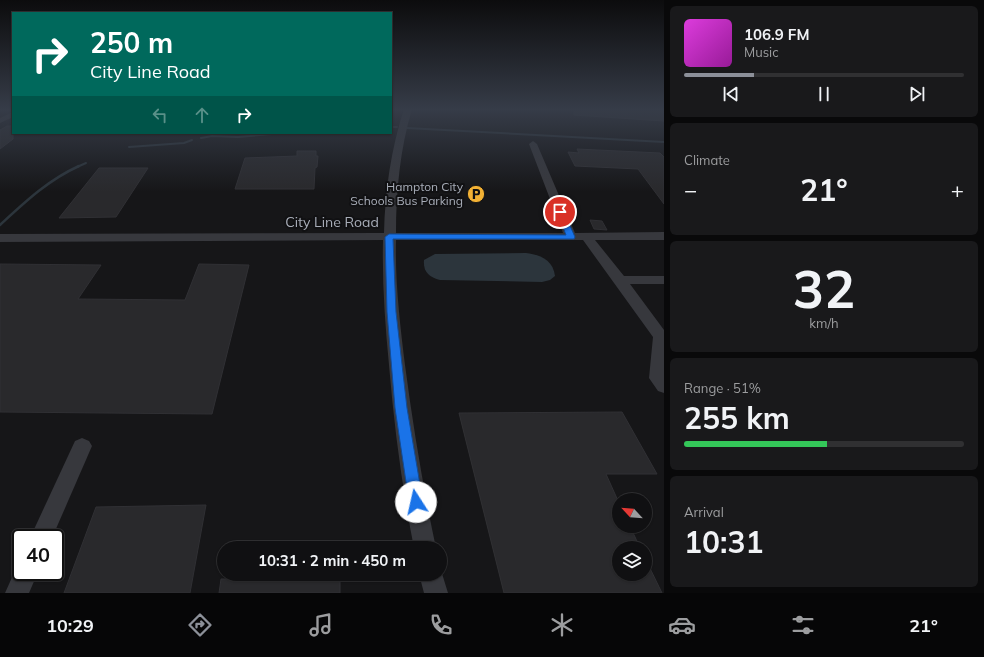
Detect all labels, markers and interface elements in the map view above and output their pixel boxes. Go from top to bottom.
text: 250 m [90,25,173,60]
text: 106.9 FM [744,25,809,44]
icon: right [24,28,76,80]
text: Music [744,44,779,60]
text: City Line Road [90,60,211,83]
icon: previous [720,83,742,105]
icon: pause [813,83,835,105]
icon: next [906,83,928,105]
icon: left [149,104,171,126]
icon: ahead [191,104,213,126]
icon: right [233,104,255,126]
text: Climate [684,152,730,168]
text: 21° [800,171,848,209]
text: − [684,176,697,204]
text: + [951,176,964,204]
place label: Hampton City Schools Bus Parking [350,179,464,208]
parking icon: Hampton City Schools Bus Parking [466,184,486,204]
pin [543,195,577,229]
icon: arrive [549,201,571,223]
street label: City Line Road [285,213,379,231]
text: 32 [793,256,855,321]
text: km/h [809,315,839,331]
text: Range · 51% [684,380,761,396]
text: 255 km [684,399,790,437]
position arrow [395,481,437,523]
north arrow [612,493,652,533]
map controls [612,493,652,581]
text: Arrival [684,504,724,520]
text: 10:31 [684,523,763,561]
speed limit sign: 40 [12,529,64,581]
button: layers [612,541,652,581]
text: 10:31 · 2 min · 450 m [258,551,406,570]
icon: directions [186,611,214,639]
icon: music [307,611,335,639]
icon: phone [427,611,455,639]
icon: climate [548,611,576,639]
icon: car [668,611,696,639]
icon: filters [789,611,817,639]
text: 10:29 [46,614,94,637]
text: 21° [909,614,938,637]

